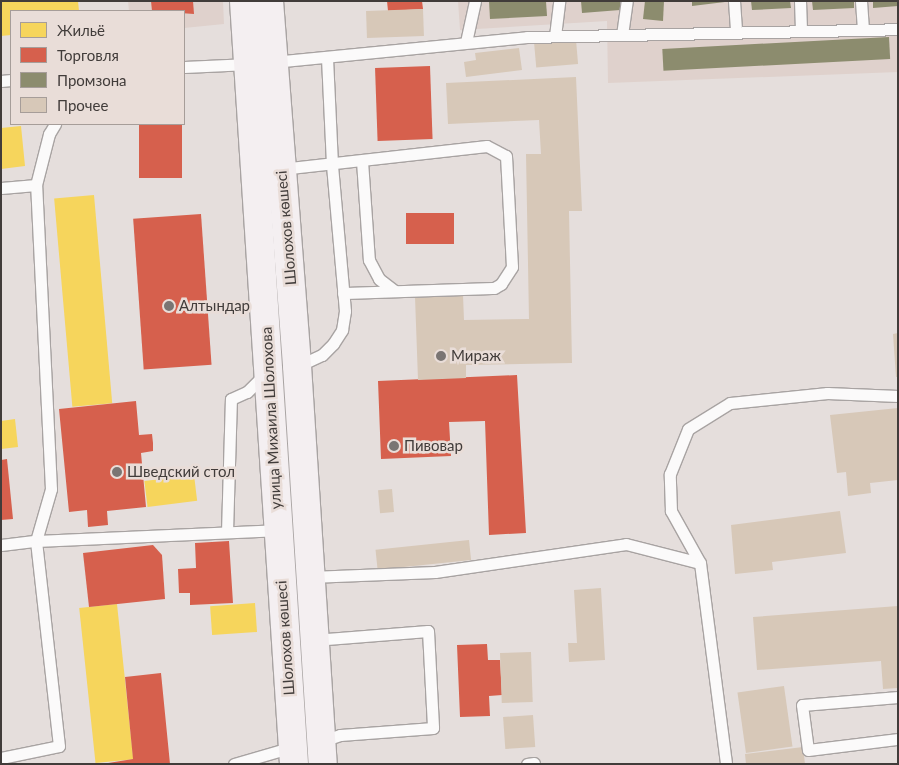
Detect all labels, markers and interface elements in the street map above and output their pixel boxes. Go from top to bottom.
legend [10,10,185,125]
text: Жильё [57,21,105,39]
text: Торговля [57,46,119,64]
text: Промзона [57,71,127,89]
text: Прочее [57,96,108,114]
street label: Шолохов көшесі [272,170,300,286]
place label: Алтындар [179,297,250,315]
marker: Алтындар [163,300,175,312]
street label: улица Михаила Шолохова [257,326,285,510]
place label: Мираж [451,347,501,365]
marker: Мираж [435,350,447,362]
place label: Пивовар [404,437,463,455]
marker: Пивовар [388,440,400,452]
place label: Шведский стол [127,463,235,481]
marker: Шведский стол [111,466,123,478]
street label: Шолохов көшесі [272,580,298,696]

